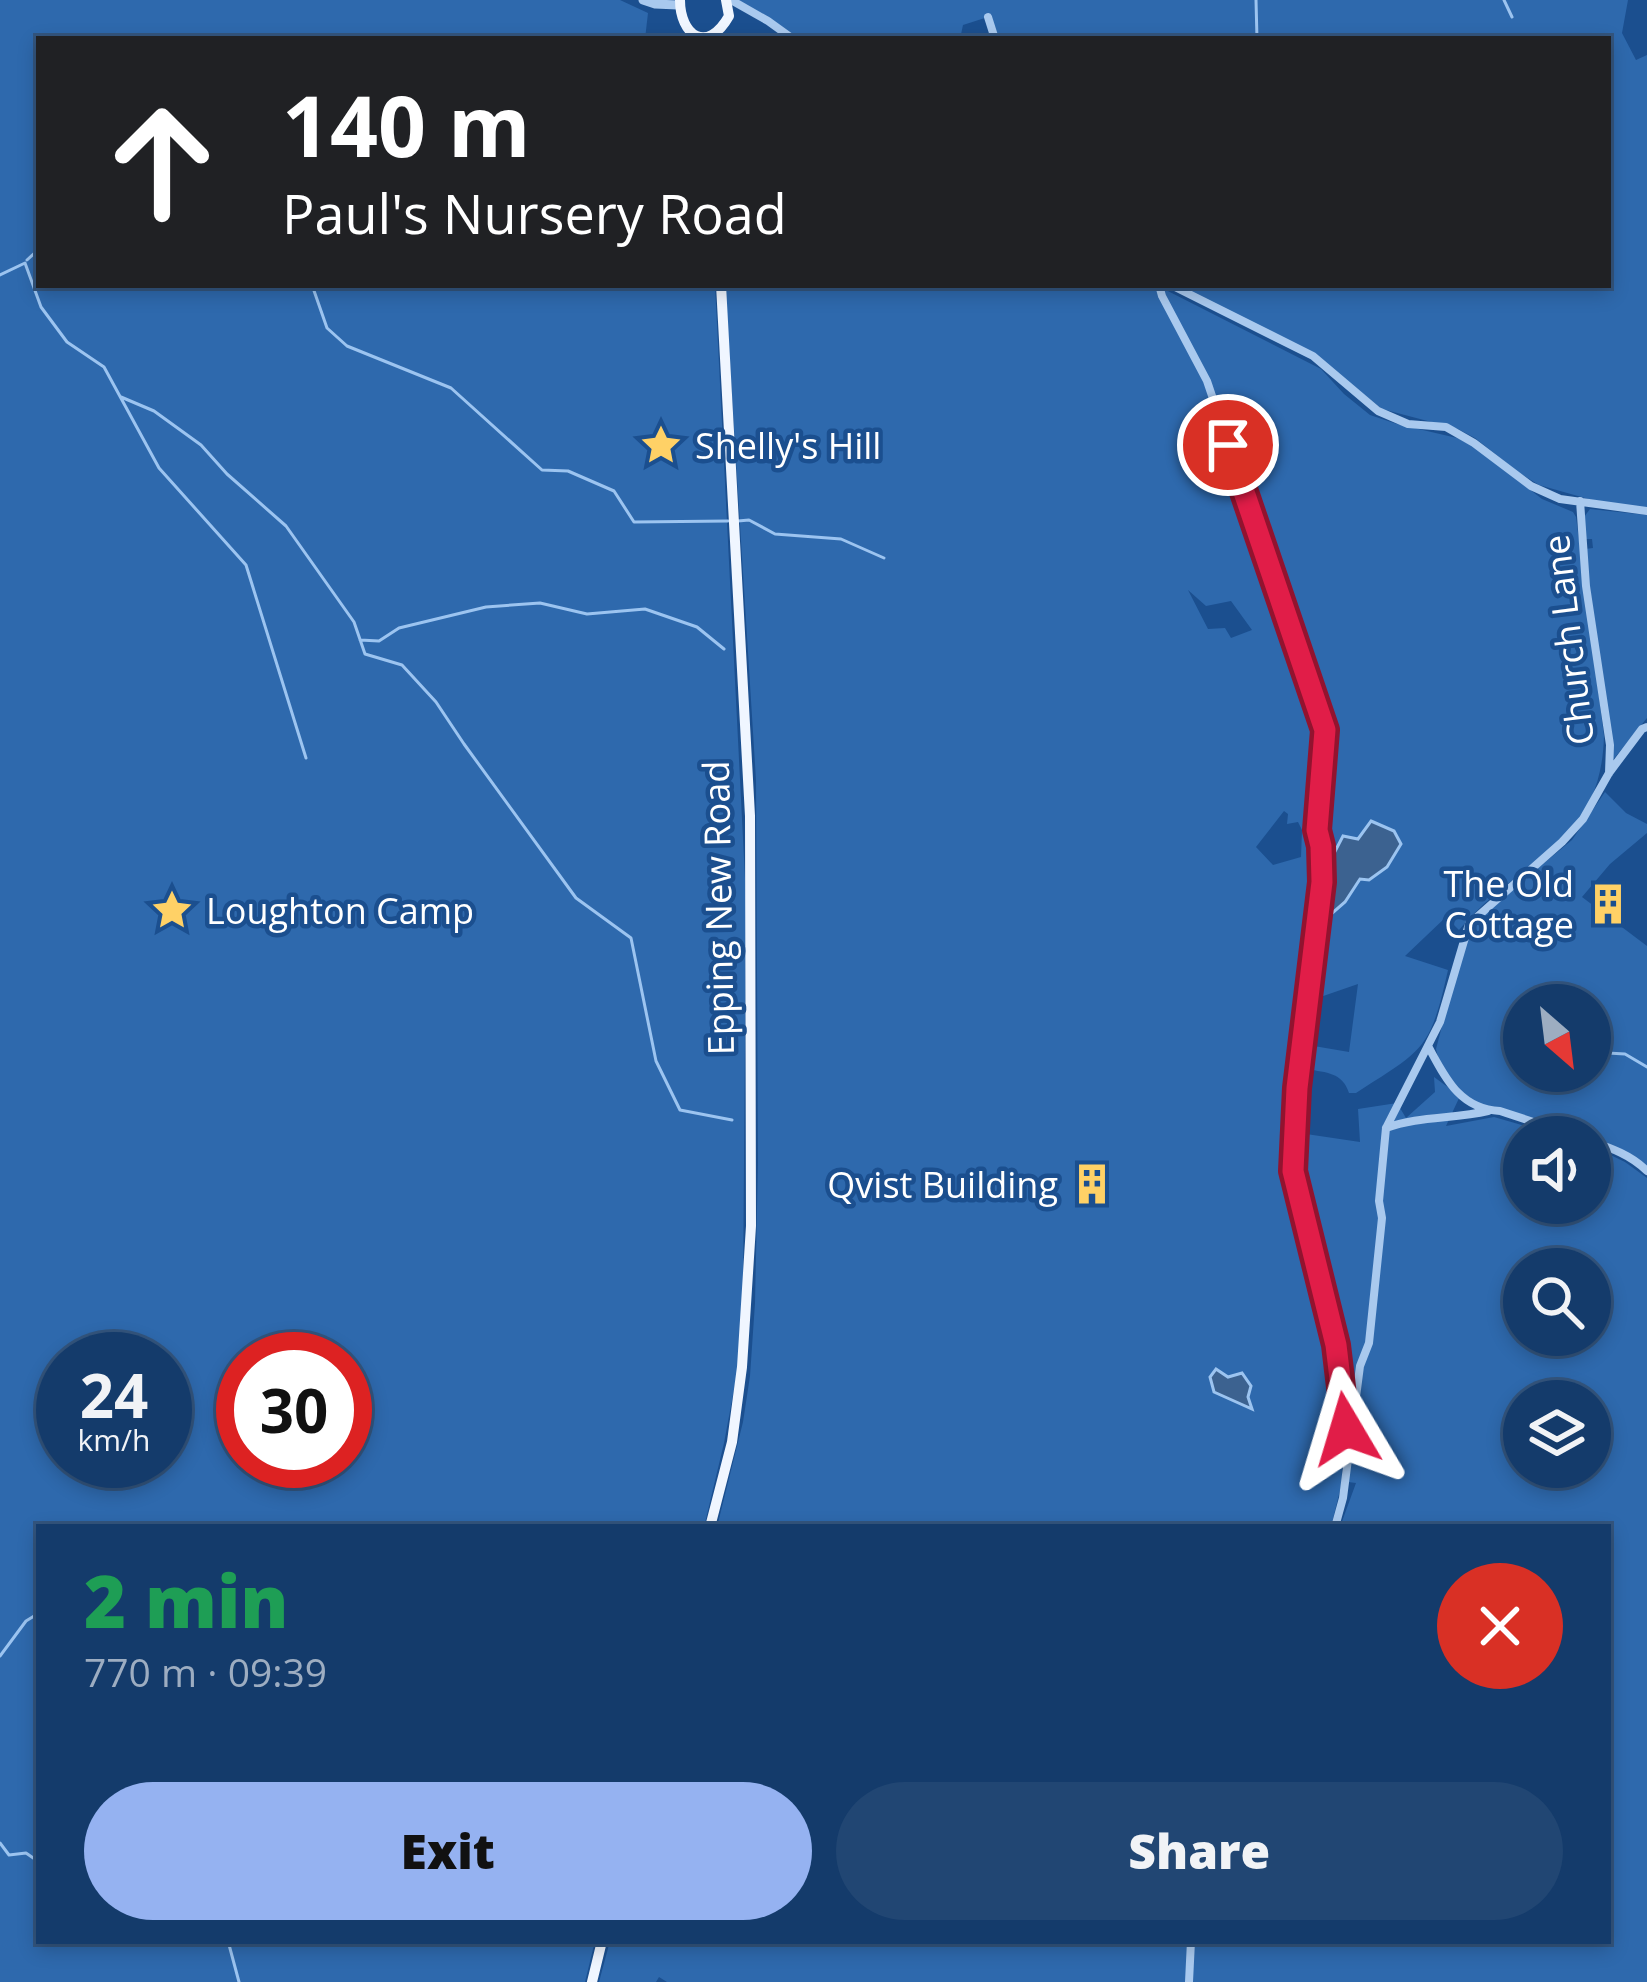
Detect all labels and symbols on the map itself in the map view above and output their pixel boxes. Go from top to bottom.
pin [1177,394,1279,496]
place label: Shelly's Hill [695,421,881,470]
place icon: Shelly's Hill [638,422,684,468]
street label: Church Lane [1531,532,1605,748]
street label: Epping New Road [691,760,745,1056]
place label: The Old Cottage [1443,859,1574,949]
building icon: The Old Cottage [1585,881,1631,927]
place label: Loughton Camp [206,886,474,935]
place icon: Loughton Camp [149,887,195,933]
north arrow [1503,984,1611,1092]
place label: Qvist Building [827,1160,1058,1209]
building icon: Qvist Building [1069,1161,1115,1207]
speed limit sign: 30 [216,1332,372,1488]
position arrow [1283,1366,1409,1492]

